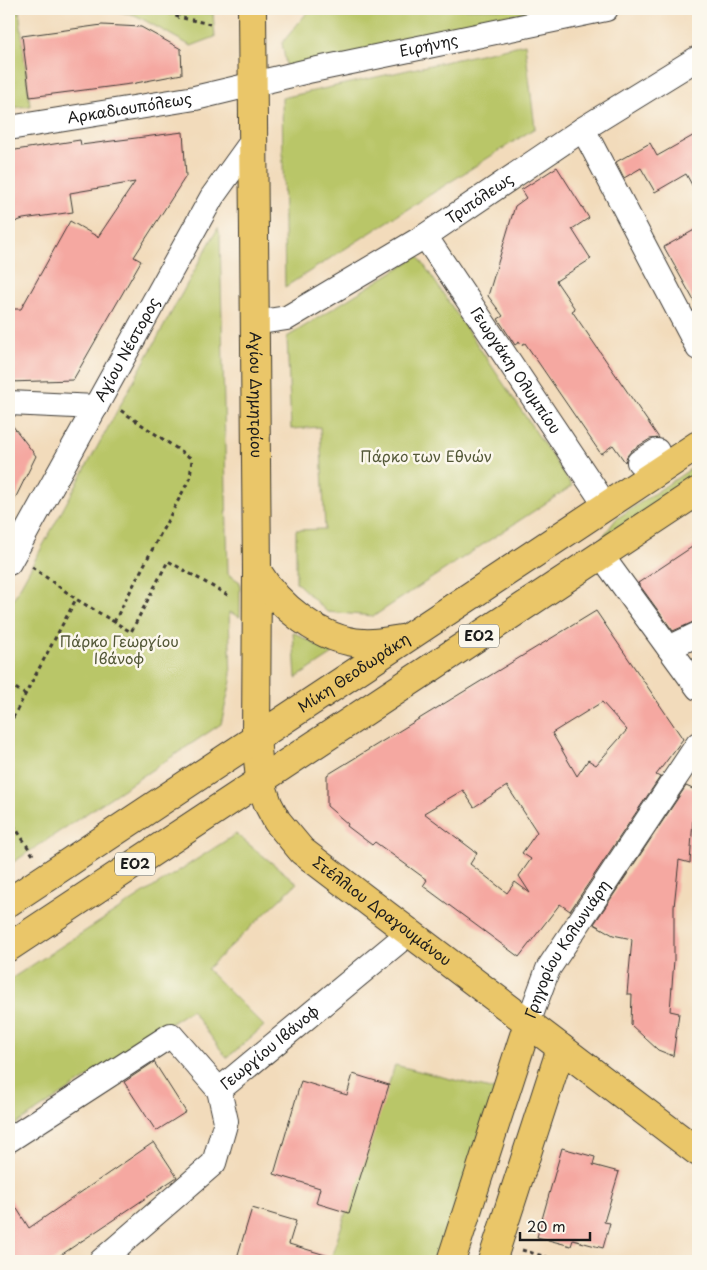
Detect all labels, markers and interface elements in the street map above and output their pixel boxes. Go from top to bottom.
street label: Ειρήνης [397,27,460,62]
street label: Αρκαδιουπόλεως [65,86,193,128]
street label: Τριπόλεως [440,166,518,229]
street label: Αγίου Νέστορος [88,292,164,405]
street label: Γεωργάκη Ολυμπίου [466,302,567,438]
street label: Αγίου Δημητρίου [245,332,269,458]
park label: Πάρκο των Εθνών [360,444,492,467]
road number: ΕΟ2 [459,624,499,648]
street label: Μίκη Θεοδωράκη [292,626,414,718]
park label: Πάρκο Γεωργίου Ιβάνοφ [59,629,179,669]
street label: Στέλλιου Δραγουμάνου [308,850,457,971]
road number: ΕΟ2 [115,852,155,876]
street label: Γρηγορίου Κολωνιάρη [518,875,614,1021]
street label: Γεωργίου Ιβάνοφ [214,999,323,1095]
scale bar [520,1210,590,1242]
text: 20 m [527,1214,566,1237]

